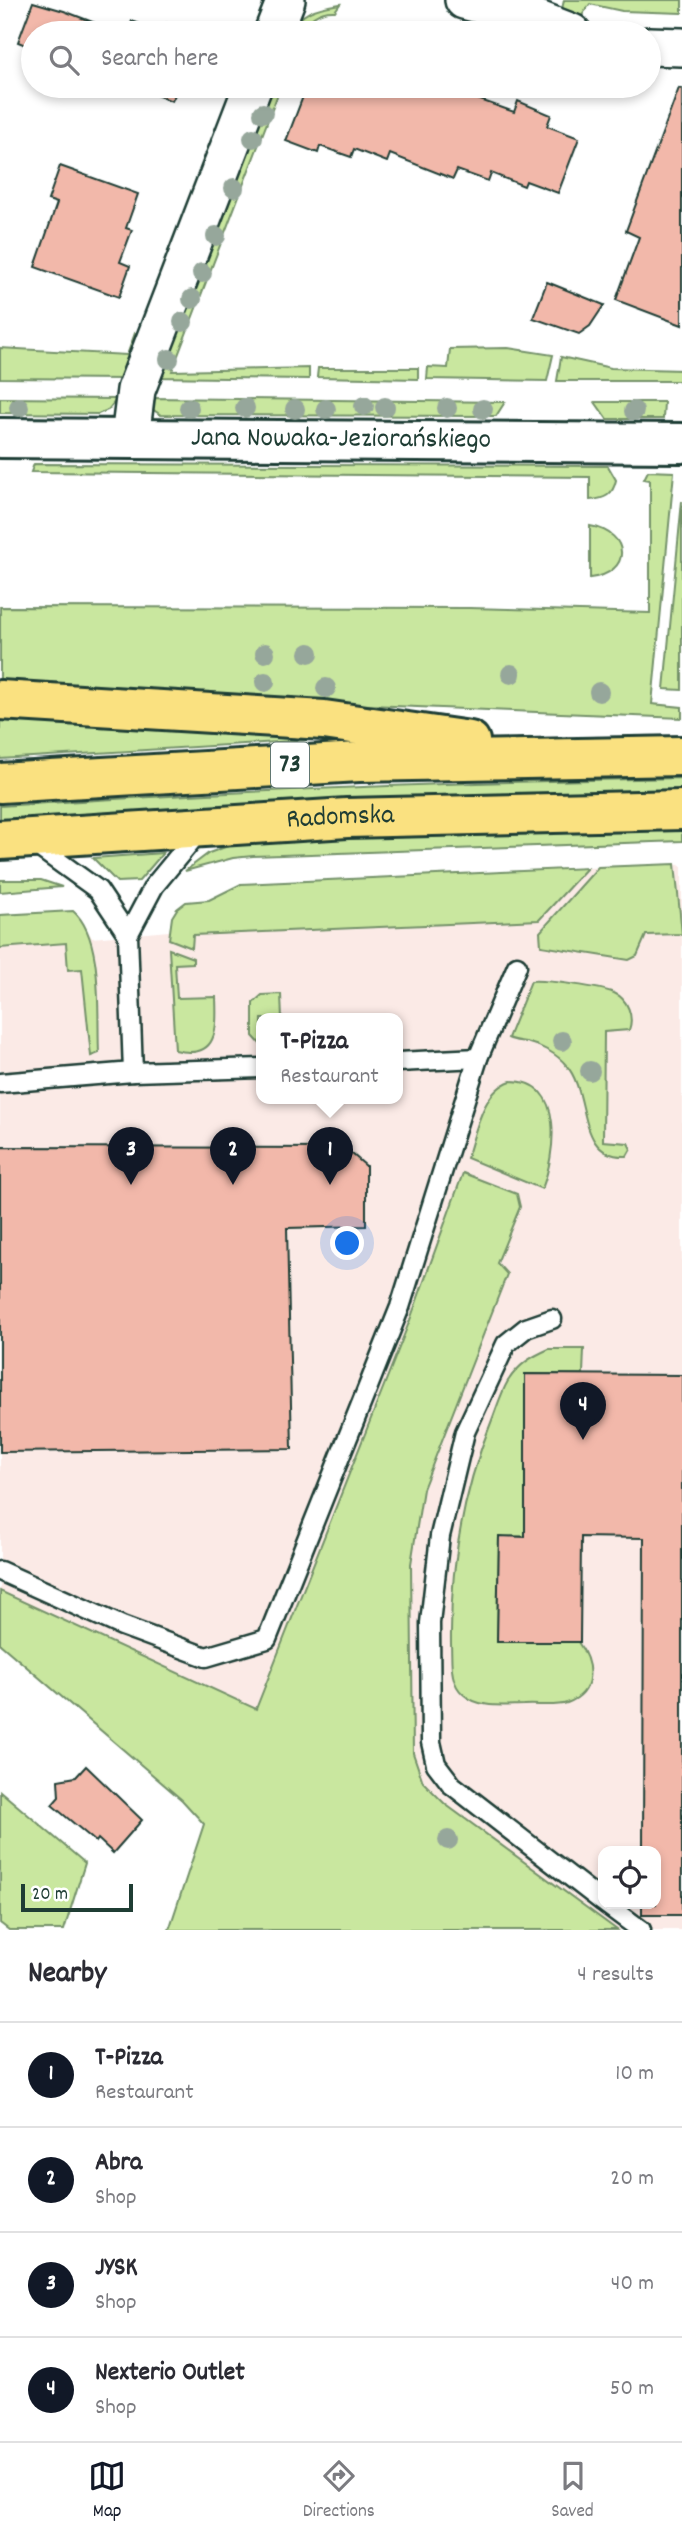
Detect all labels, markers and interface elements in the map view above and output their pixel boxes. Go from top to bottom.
search box [21,21,661,98]
icon: search [45,41,83,79]
text: Search here [101,41,219,78]
street label: Jana Nowaka-Jeziorańskiego [191,419,491,462]
road number: 73 [271,743,309,788]
street label: Radomska [285,797,396,842]
popup [256,1013,403,1104]
text: T-Pizza [280,1024,348,1061]
text: Restaurant [280,1061,379,1094]
pin: 3 [108,1127,154,1185]
pin: 2 [210,1127,256,1185]
pin: 1 [307,1127,353,1185]
your location [330,1226,364,1260]
pin: 4 [560,1382,606,1440]
map controls [598,1846,661,1909]
button: locate [598,1846,661,1909]
scale bar [21,1881,133,1913]
text: 20 m [32,1882,68,1909]
text: Nearby [28,1954,106,1997]
text: 4 results [577,1959,654,1992]
text: T-Pizza [95,2040,163,2077]
text: 1 [48,2058,54,2091]
text: 10 m [615,2058,654,2091]
text: Restaurant [95,2077,194,2110]
text: Abra [95,2145,142,2182]
text: 2 [46,2163,56,2196]
text: 20 m [610,2163,654,2196]
text: Shop [95,2182,137,2215]
text: JYSK [95,2250,137,2287]
text: 3 [46,2268,56,2301]
text: 40 m [611,2268,654,2301]
text: Shop [95,2287,137,2320]
text: Nexterio Outlet [95,2355,245,2392]
text: 4 [46,2373,56,2406]
text: 50 m [610,2373,654,2406]
text: Shop [95,2392,137,2425]
tab: Map [88,2457,126,2526]
tab: Directions [303,2457,375,2526]
tab: Saved [551,2457,594,2526]

